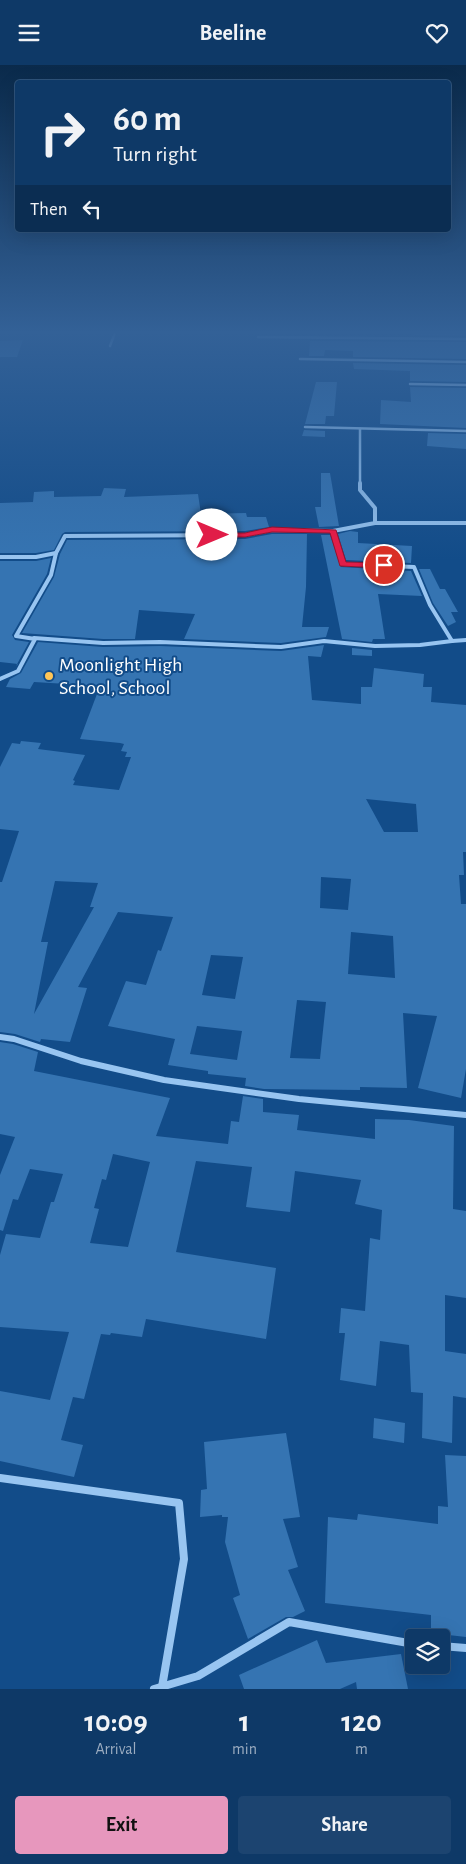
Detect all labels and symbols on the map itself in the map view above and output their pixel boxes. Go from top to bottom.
position arrow [185,508,237,560]
pin [363,544,405,586]
place label: Moonlight High School, School [59,655,182,698]
marker: Moonlight High School, School [43,670,55,682]

